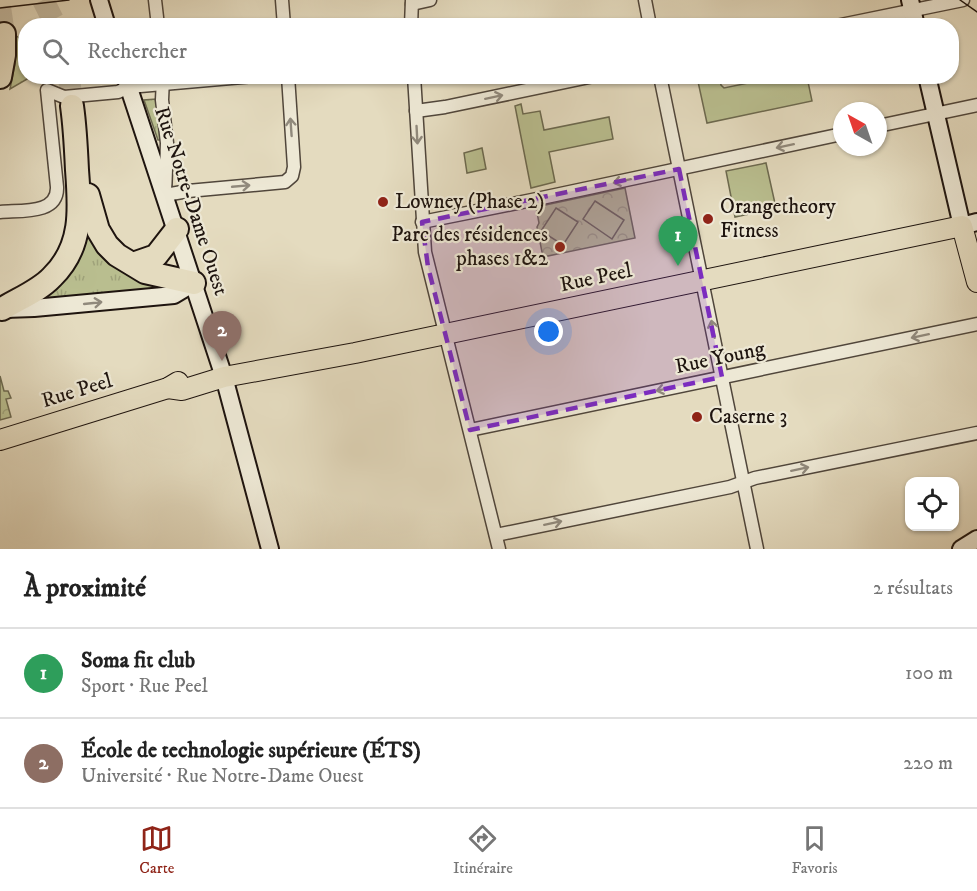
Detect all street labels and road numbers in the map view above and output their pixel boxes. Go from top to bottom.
street label: Rue Notre-Dame Ouest [148,103,234,299]
street label: Rue Peel [558,258,635,298]
street label: Rue Young [673,336,768,380]
street label: Rue Peel [38,368,116,414]

